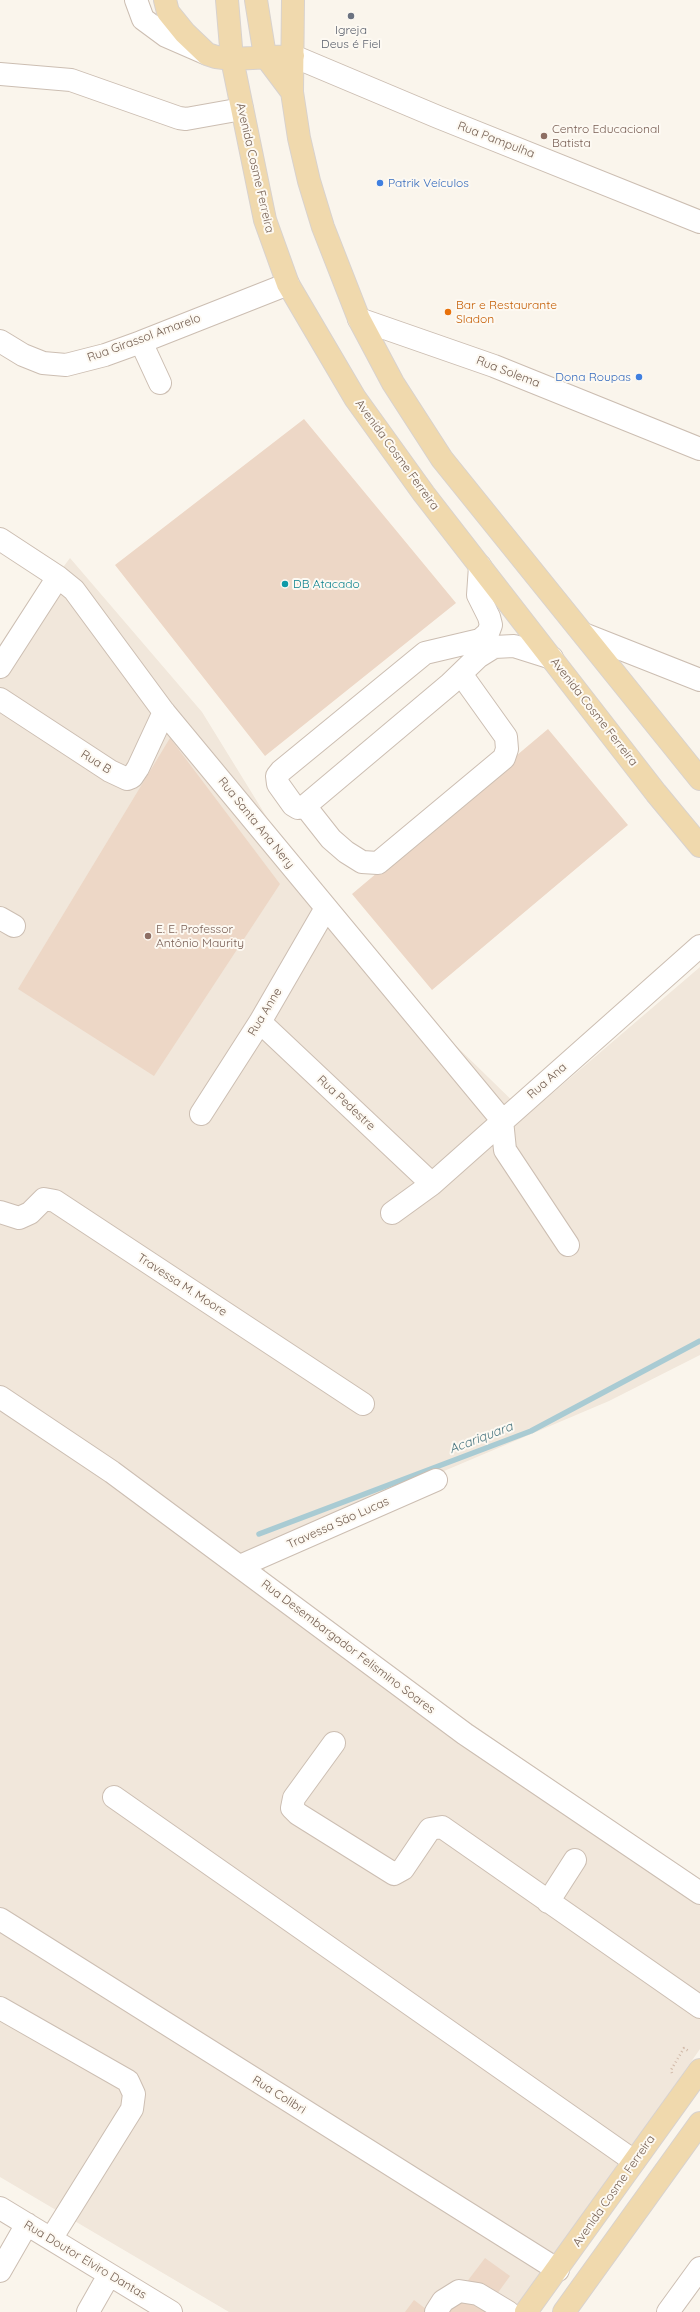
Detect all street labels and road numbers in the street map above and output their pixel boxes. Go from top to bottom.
street label: Avenida Cosme Ferreira [233,102,277,234]
street label: Rua Pampulha [455,119,537,161]
street label: Rua Girassol Amarelo [85,311,203,365]
street label: Rua Solema [474,353,542,391]
street label: Avenida Cosme Ferreira [352,397,442,513]
street label: Avenida Cosme Ferreira [547,655,641,769]
street label: Rua B [78,747,114,777]
street label: Rua Santa Ana Nery [215,775,297,871]
street label: Rua Anne [245,985,285,1039]
street label: Rua Ana [524,1060,570,1102]
street label: Rua Pedestre [314,1073,378,1133]
street label: Travessa M. Moore [134,1251,230,1319]
street label: Travessa São Lucas [285,1494,391,1552]
street label: Rua Desembargador Felismino Soares [258,1577,438,1717]
street label: Rua Colibri [250,2073,308,2117]
street label: Avenida Cosme Ferreira [570,2132,658,2250]
street label: Rua Doutor Elviro Dantas [21,2218,149,2302]

